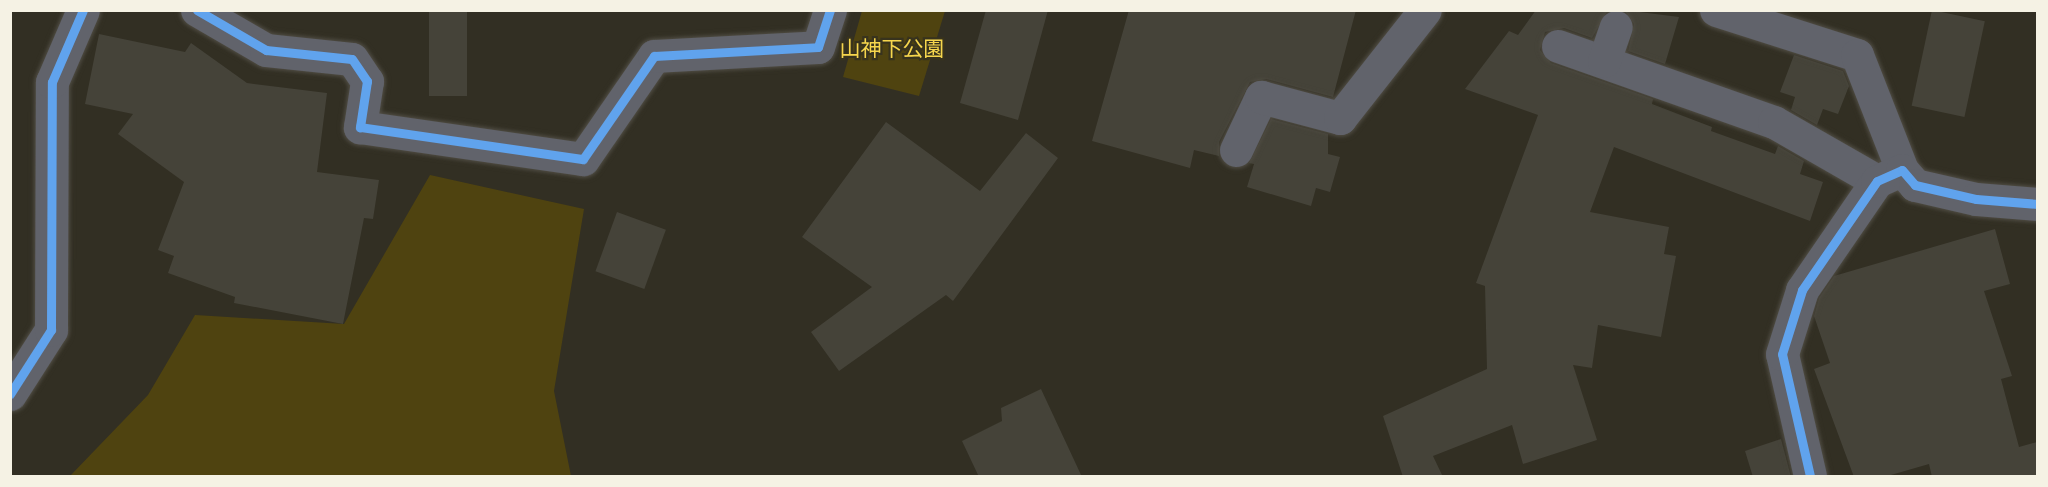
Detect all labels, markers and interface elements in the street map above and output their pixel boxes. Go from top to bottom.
park label: 山神下公園 [840,36,944,62]

